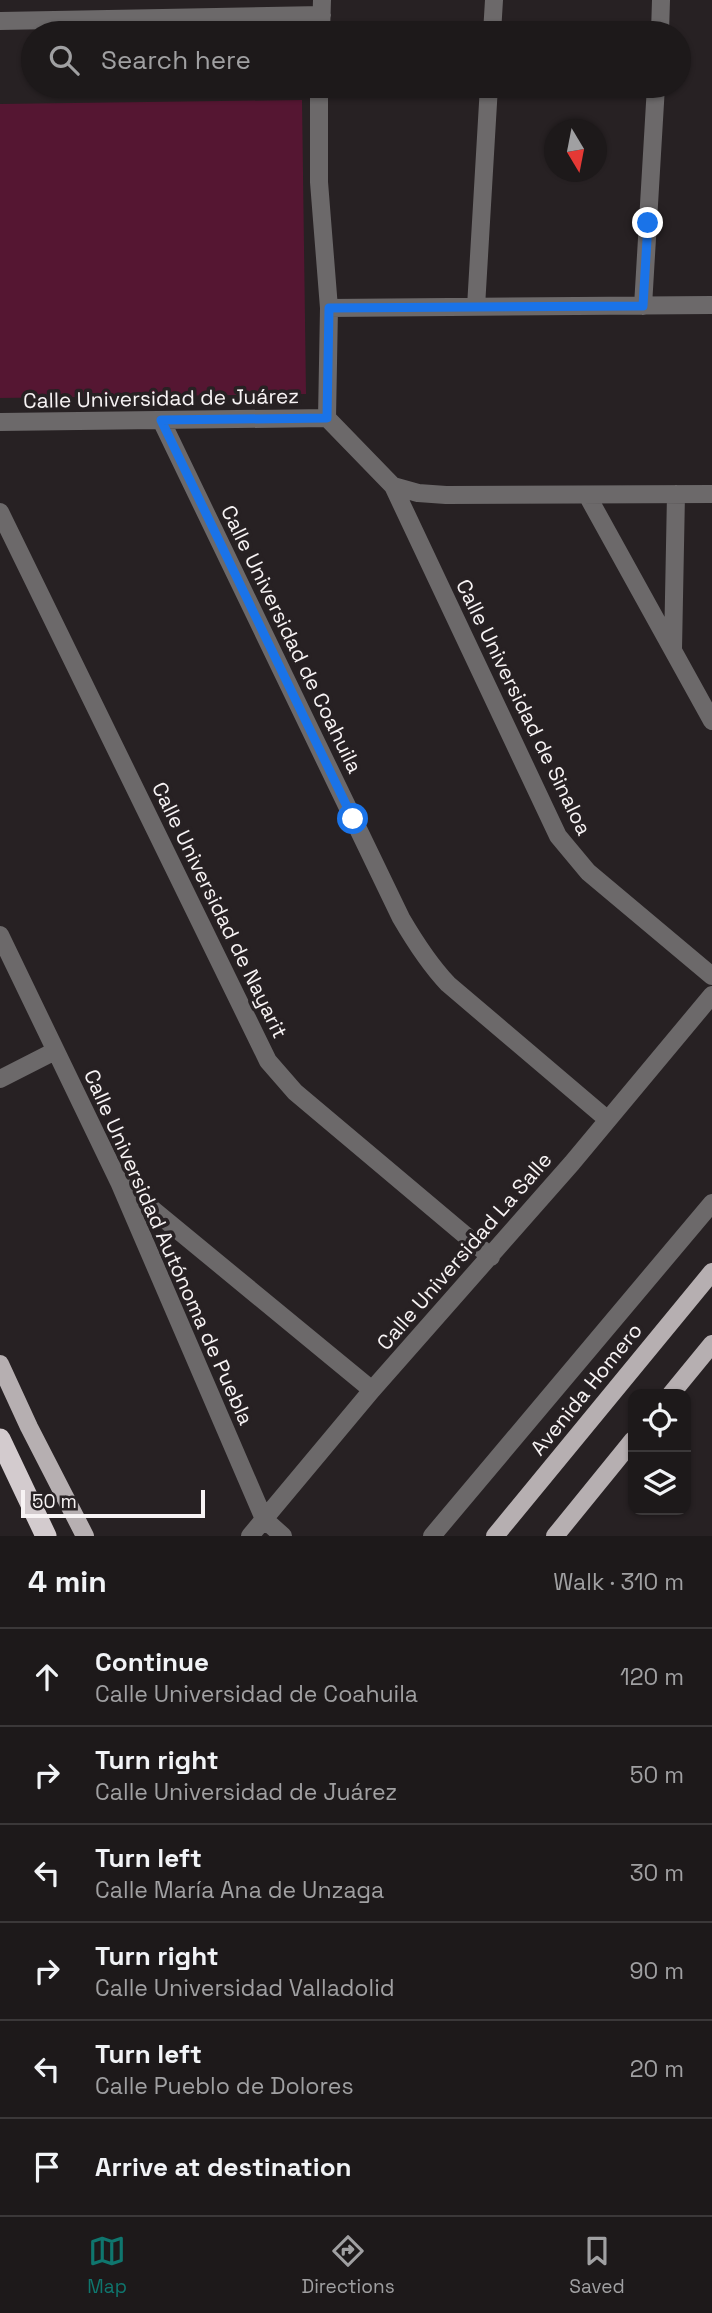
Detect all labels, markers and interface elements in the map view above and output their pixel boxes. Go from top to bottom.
search box [21,21,691,98]
icon: search [45,41,83,79]
text: Search here [101,43,251,77]
north arrow [544,119,607,182]
route end [632,207,663,238]
street label: Calle Universidad de Juárez [23,382,299,414]
street label: Calle Universidad de Coahuila [215,501,369,777]
street label: Calle Universidad de Sinaloa [450,574,598,840]
street label: Calle Universidad de Nayarit [146,777,294,1043]
route start [337,803,368,834]
street label: Calle Universidad Autónoma de Puebla [78,1065,260,1429]
street label: Calle Universidad La Salle [371,1146,557,1356]
street label: Avenida Homero [524,1317,648,1461]
map controls [628,1389,691,1515]
button: locate [628,1389,691,1452]
button: layers [628,1452,691,1515]
scale bar [21,1487,205,1519]
text: 50 m [32,1489,77,1514]
text: 4 min [28,1562,107,1601]
text: Walk · 310 m [553,1567,684,1597]
text: Continue [95,1645,209,1679]
icon: ahead [28,1658,66,1696]
text: 120 m [620,1662,684,1692]
text: Calle Universidad de Coahuila [95,1679,418,1709]
text: Turn right [95,1743,219,1777]
icon: right [28,1756,66,1794]
text: 50 m [630,1760,684,1790]
text: Calle Universidad de Juárez [95,1777,397,1807]
text: Turn left [95,1841,202,1875]
icon: left [28,1854,66,1892]
text: 30 m [630,1858,684,1888]
text: Calle María Ana de Unzaga [95,1875,384,1905]
text: Turn right [95,1939,219,1973]
icon: right [28,1952,66,1990]
text: 90 m [629,1956,684,1986]
text: Calle Universidad Valladolid [95,1973,395,2003]
text: Turn left [95,2037,202,2071]
icon: left [28,2050,66,2088]
text: 20 m [630,2054,684,2084]
text: Calle Pueblo de Dolores [95,2071,354,2101]
icon: arrive [28,2148,66,2186]
text: Arrive at destination [95,2150,352,2184]
tab: Map [87,2232,127,2299]
tab: Directions [302,2232,395,2299]
tab: Saved [569,2232,625,2299]

